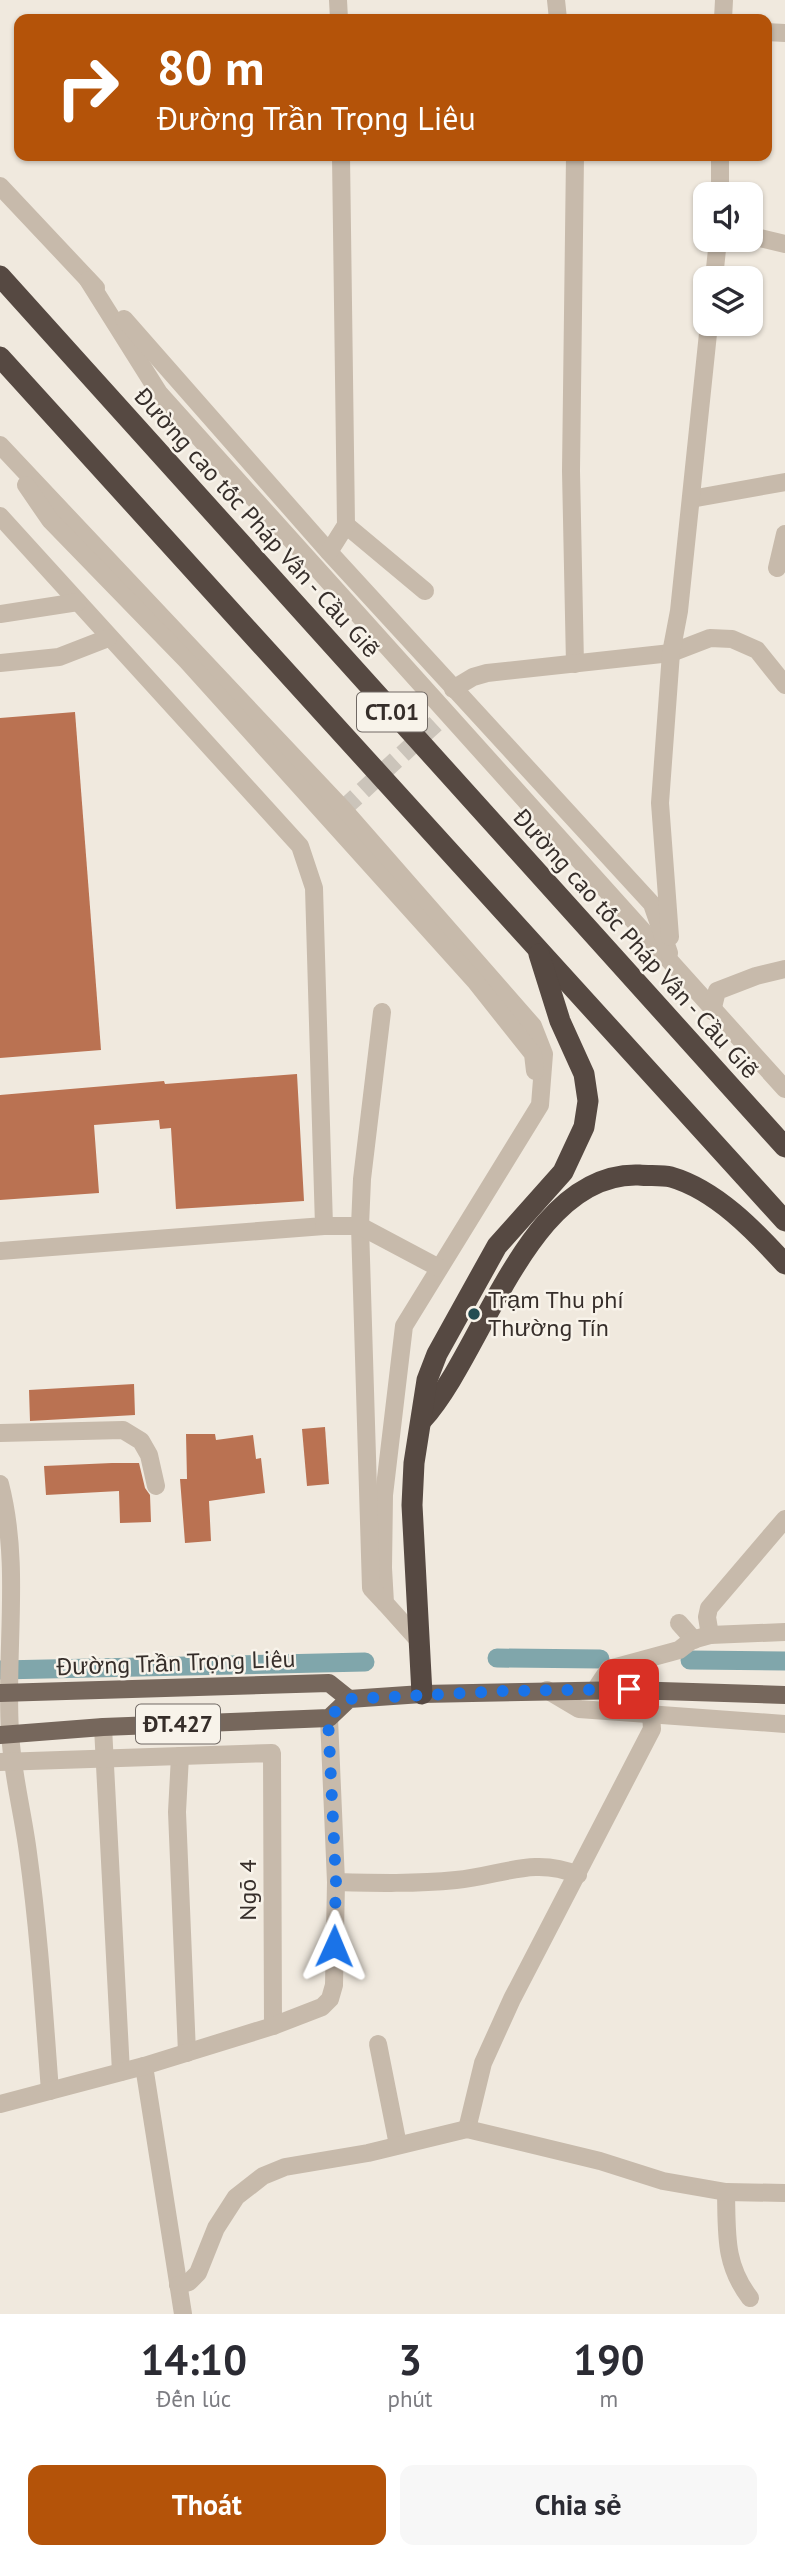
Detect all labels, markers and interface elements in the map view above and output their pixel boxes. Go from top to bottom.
text: 80 m [157,35,264,99]
icon: right [42,42,133,133]
text: Đường Trần Trọng Liêu [157,97,476,139]
map controls [693,182,763,336]
button: sound [693,182,763,252]
button: layers [693,266,763,336]
street label: Đường cao tốc Pháp Vân - Cầu Giẽ [127,381,387,664]
road number: CT.01 [357,692,427,732]
street label: Đường cao tốc Pháp Vân - Cầu Giẽ [506,802,766,1085]
place label: Trạm Thu phí Thường Tín [488,1284,624,1343]
marker: Trạm Thu phí Thường Tín [466,1306,482,1322]
street label: Đường Trần Trọng Liêu [55,1643,296,1682]
pin [599,1659,659,1719]
icon: arrive [610,1670,648,1708]
road number: ĐT.427 [136,1704,220,1744]
street label: Ngõ 4 [232,1859,263,1921]
position arrow [297,1909,371,1983]
text: 14:10 [140,2332,247,2387]
text: 3 [398,2332,422,2387]
text: 190 [573,2332,645,2387]
text: Đến lúc [156,2384,231,2413]
text: phút [387,2384,433,2413]
text: m [599,2384,618,2413]
button: Thoát [28,2465,386,2545]
button: Chia sẻ [400,2465,757,2545]

